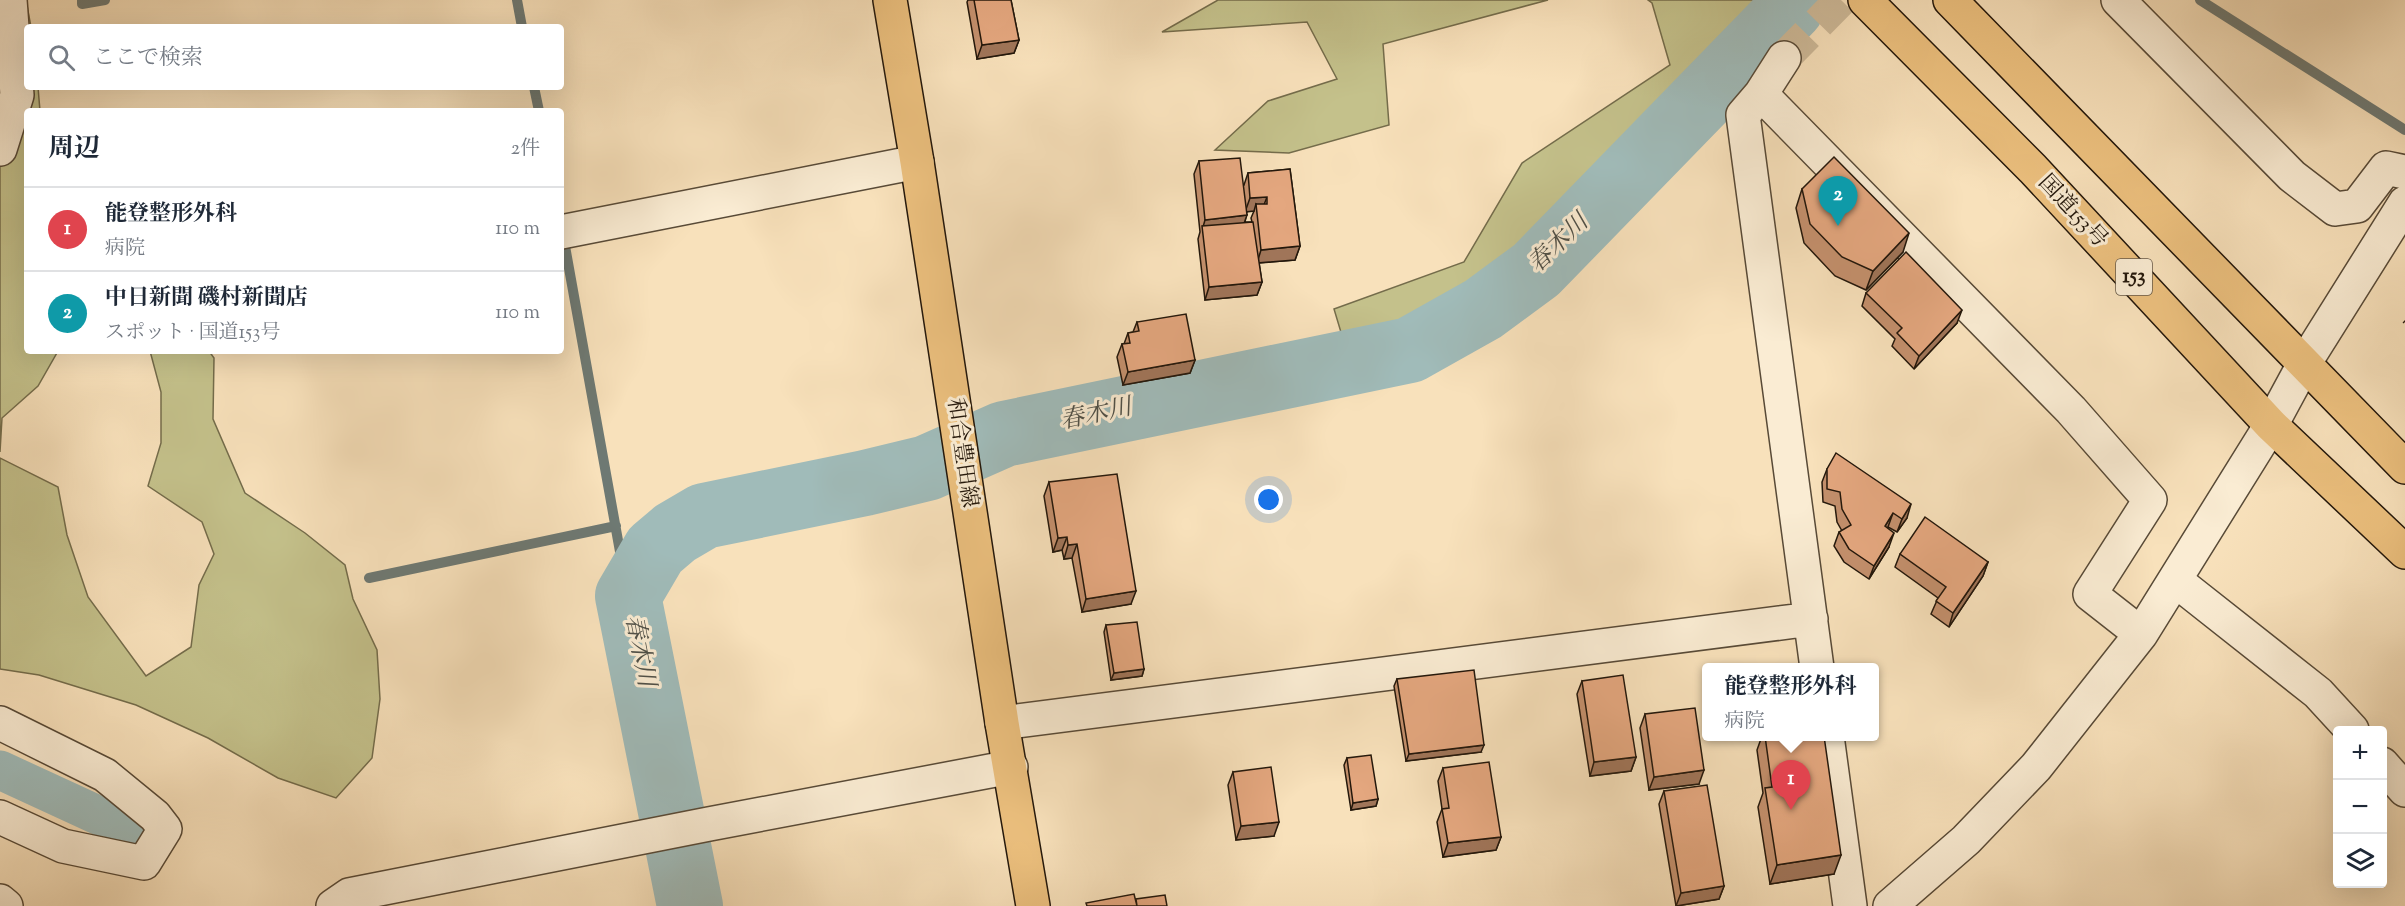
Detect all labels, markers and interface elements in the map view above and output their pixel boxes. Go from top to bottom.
search box [24,24,564,90]
icon: search [45,41,78,74]
text: ここで検索 [93,43,203,75]
text: 周辺 [48,131,100,168]
text: 2件 [511,135,540,164]
street label: 国道153号 [2030,168,2114,256]
pin: 2 [1818,176,1858,226]
text: 能登整形外科 [105,199,237,231]
water label: 春木川 [1521,205,1599,281]
text: 1 [64,215,71,244]
text: 110 m [495,215,540,244]
text: 病院 [105,235,145,264]
road number: 153 [2116,259,2152,295]
text: 中日新聞 磯村新聞店 [105,283,308,315]
text: 2 [63,299,72,328]
text: 110 m [495,299,540,328]
text: スポット · 国道153号 [105,319,280,348]
water label: 春木川 [1057,390,1138,439]
street label: 和合豊田線 [938,396,984,510]
your location [1254,485,1283,514]
water label: 春木川 [615,612,663,693]
popup [1702,663,1879,741]
text: 能登整形外科 [1724,672,1857,704]
text: 病院 [1724,708,1764,737]
map controls [2333,726,2387,888]
button: + [2333,726,2387,780]
pin: 1 [1772,760,1810,810]
button: − [2333,780,2387,834]
button: layers [2333,834,2387,888]

